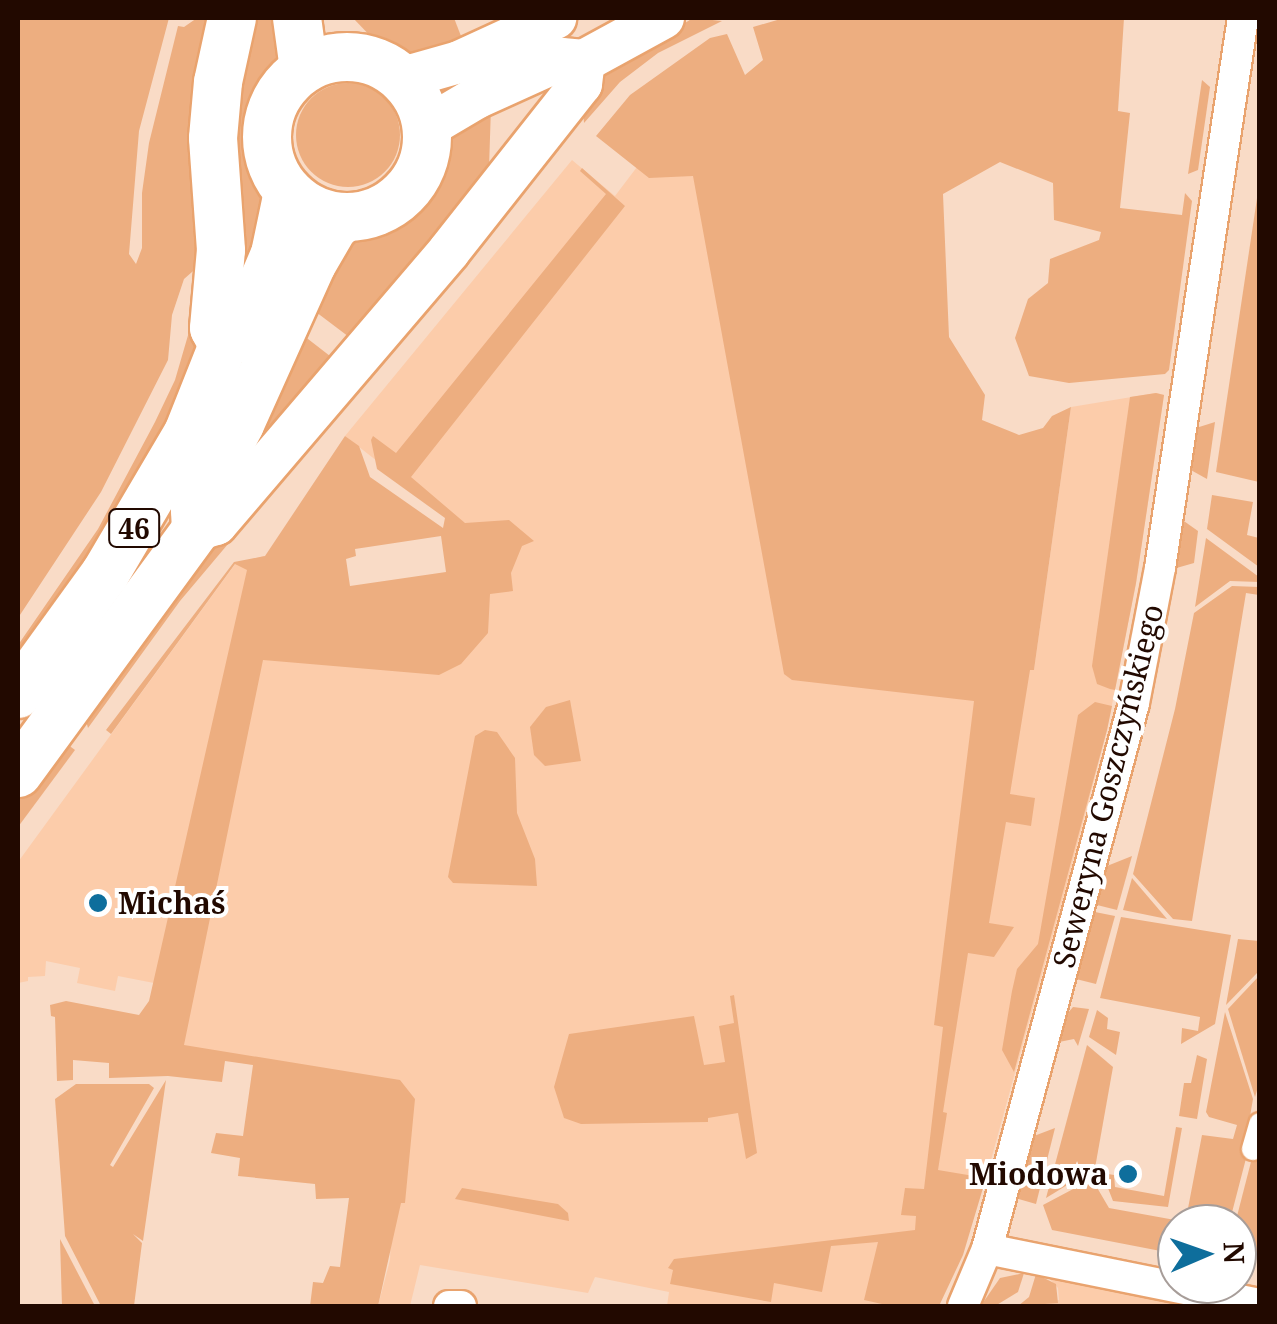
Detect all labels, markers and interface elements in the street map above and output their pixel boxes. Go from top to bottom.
road number: 46 [106,505,162,551]
street label: Seweryna Goszczyńskiego [1045,600,1171,972]
place label: Michaś [118,885,225,921]
marker: Michaś [87,892,109,914]
place label: Miodowa [969,1156,1108,1192]
marker: Miodowa [1117,1163,1139,1185]
north arrow [1157,1204,1257,1304]
text: N [1216,1241,1254,1265]

